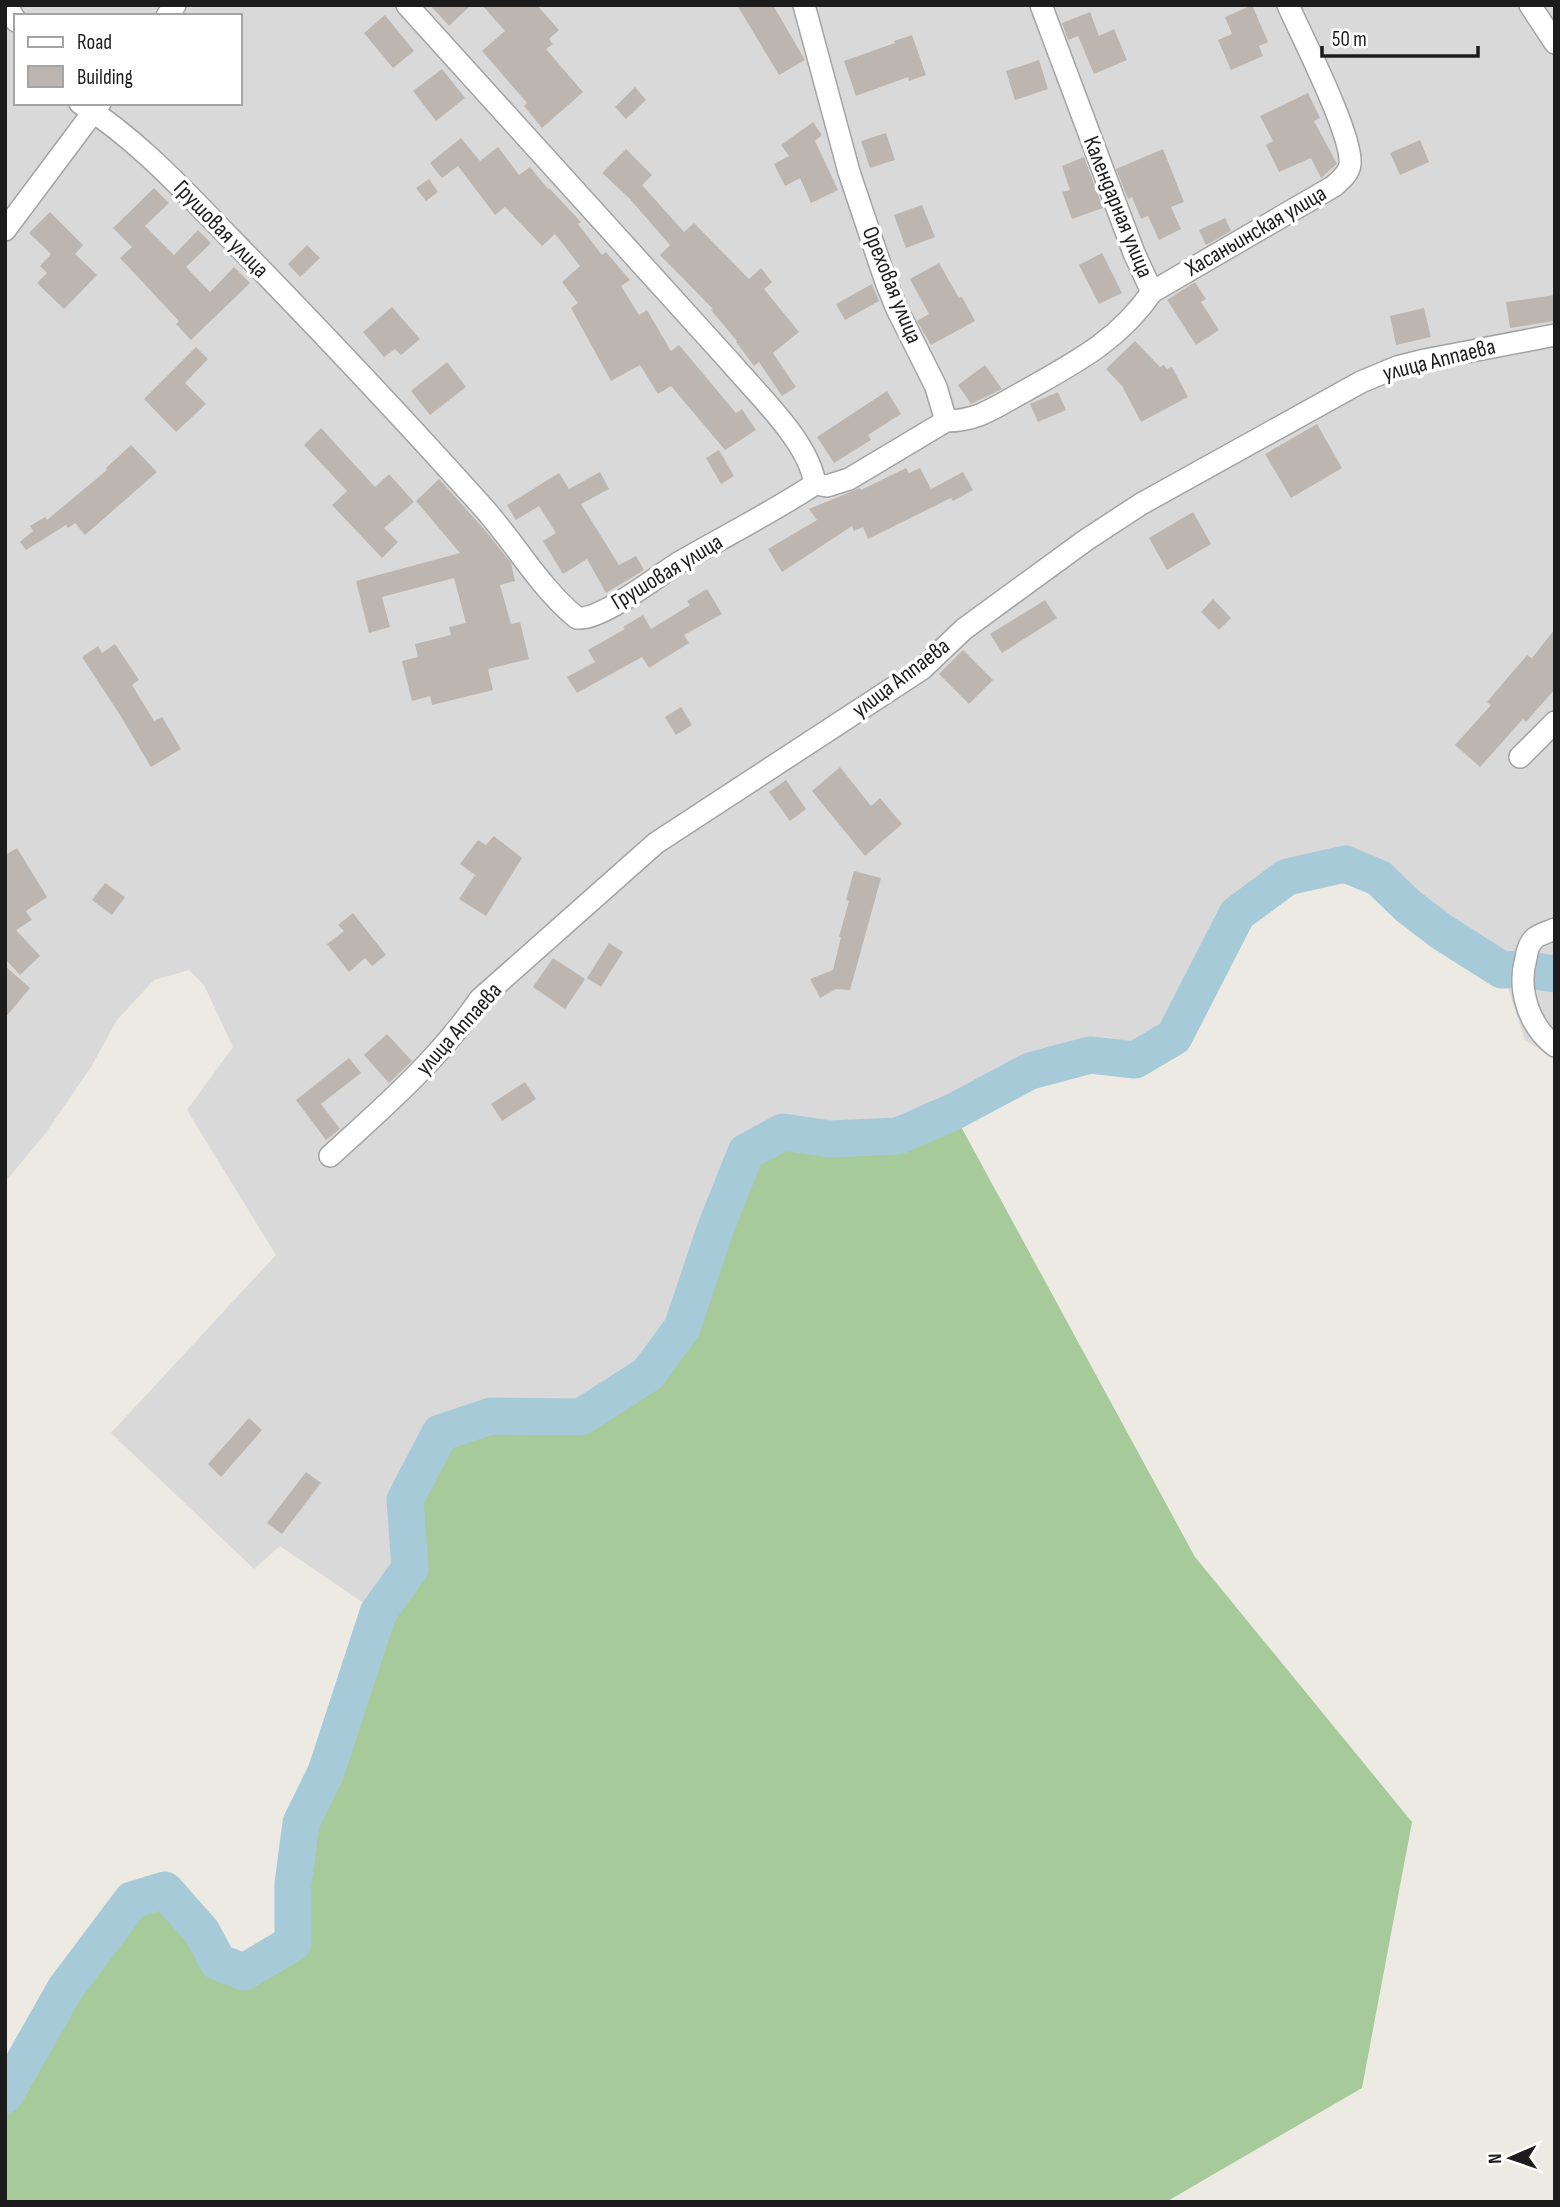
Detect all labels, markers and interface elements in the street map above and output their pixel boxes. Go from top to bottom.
legend [14,14,242,105]
scale bar [1322,14,1478,58]
text: 50 m [1332,27,1367,52]
text: Road [77,30,112,55]
text: Building [77,65,133,90]
street label: Календарная улица [1077,132,1159,282]
street label: Грушовая улица [168,174,274,284]
street label: Хасаньинская улица [1180,179,1331,283]
street label: Ореховая улица [856,222,928,348]
street label: улица Аппаева [1380,333,1498,387]
street label: Грушовая улица [606,528,728,616]
street label: улица Аппаева [847,632,955,724]
street label: улица Аппаева [410,977,508,1081]
north arrow [1476,2123,1546,2193]
text: N [1484,2153,1507,2164]

